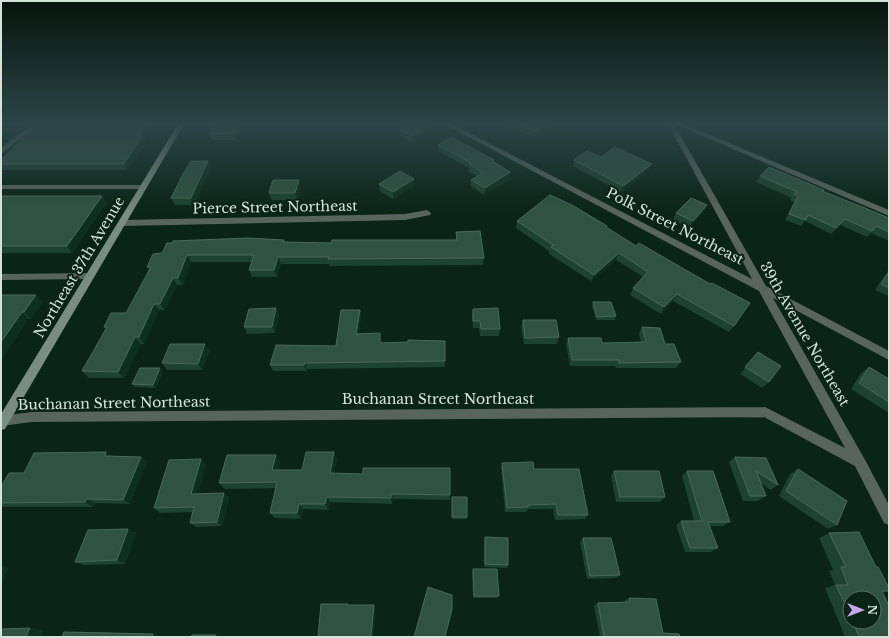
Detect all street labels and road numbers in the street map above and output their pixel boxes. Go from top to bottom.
street label: Polk Street Northeast [603,184,747,269]
street label: Northeast 37th Avenue [30,193,128,341]
street label: Pierce Street Northeast [192,197,358,217]
street label: 39th Avenue Northeast [756,259,854,410]
street label: Buchanan Street Northeast [342,390,535,408]
street label: Buchanan Street Northeast [18,392,211,414]

